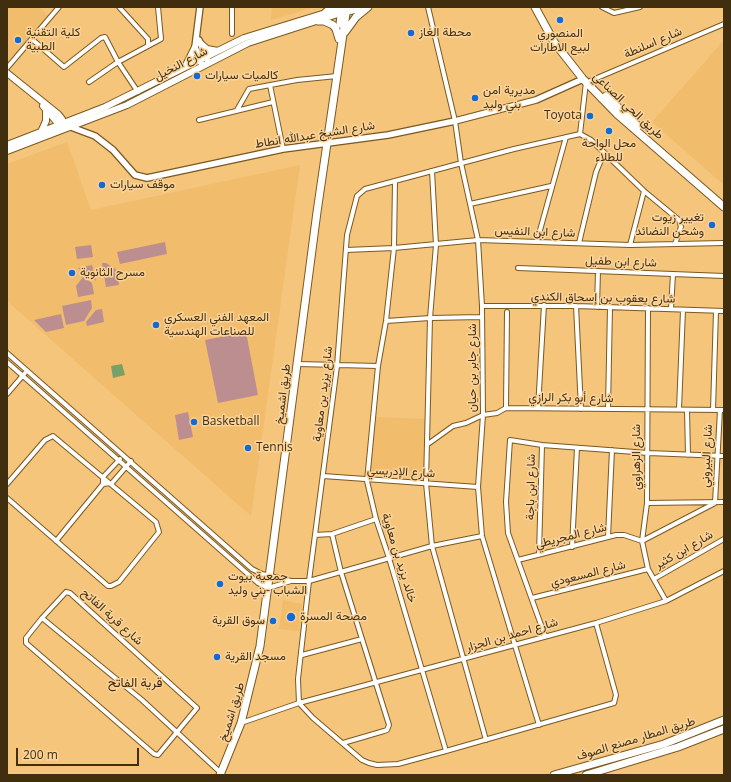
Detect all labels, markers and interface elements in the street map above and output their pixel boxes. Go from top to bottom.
marker: المنصوري لبيع الاطارات [555,15,565,25]
street label: شارع اسلنطة [622,24,684,62]
place label: كلية التقنية الطبية [26,26,80,54]
place label: محطة الغاز [419,26,471,40]
place label: المنصوري لبيع الاطارات [530,27,590,55]
marker: محطة الغاز [406,28,416,38]
marker: كلية التقنية الطبية [13,35,23,45]
street label: شارع النخيل [152,44,210,84]
place label: كالميات سيارات [205,69,278,83]
street label: طريق الحي الصناعي [590,69,666,143]
marker: كالميات سيارات [192,71,202,81]
place label: مديرية امن بني وليد [483,84,535,112]
marker: مديرية امن بني وليد [470,93,480,103]
place label: Toyota [544,109,582,123]
marker: Toyota [585,111,595,121]
street label: شارع الشيخ عبدالله انطاط [254,118,376,152]
marker: محل الواحة للطلاء [604,126,614,136]
place label: محل الواحة للطلاء [582,137,636,165]
place label: موقف سيارات [110,178,175,192]
marker: موقف سيارات [97,180,107,190]
place label: تغيير زيوت وشحن النضائد [635,211,704,239]
marker: تغيير زيوت وشحن النضائد [707,220,717,230]
street label: شارع ابن النفيس [494,223,576,241]
street label: شارع ابن طفيل [585,254,657,270]
place label: مسرح الثانوية [80,266,145,280]
marker: مسرح الثانوية [67,268,77,278]
street label: شارع يعقوب بن إسحاق الكندي [531,290,675,306]
place label: المعهد الفني العسكري للصناعات الهندسية [164,311,269,339]
marker: المعهد الفني العسكري للصناعات الهندسية [151,320,161,330]
street label: شارع جابر بن حيان [466,324,480,412]
street label: شارع يزيد بن معاوية [310,345,336,443]
street label: طريق اشميخ [272,363,294,425]
street label: شارع أبو بكر الرازي [528,390,614,406]
place label: Basketball [202,415,260,429]
marker: Basketball [189,417,199,427]
street label: شارع الزهراوي [630,424,644,490]
street label: شارع البيروني [698,424,716,488]
place label: Tennis [256,441,293,455]
marker: Tennis [243,443,253,453]
street label: شارع ابن باجة [523,454,539,520]
street label: شارع الإدريسي [366,463,436,481]
street label: خالد يزيد بن معاوية [378,511,420,605]
street label: شارع المجريطي [534,520,608,552]
street label: شارع ابن كثير [653,528,715,572]
street label: شارع المسعودي [549,558,627,590]
place label: جمعية بيوت الشباب -بني وليد [228,570,307,598]
marker: جمعية بيوت الشباب -بني وليد [215,579,225,589]
street label: شارع قرية الفاتح [78,586,146,648]
place label: مصحة المسرة [300,610,367,624]
marker: مصحة المسرة [285,611,297,623]
place label: سوق القرية [212,614,265,628]
street label: شارع احمد بن الجزار [464,615,560,655]
marker: سوق القرية [268,616,278,626]
place label: مسجد القرية [225,650,286,664]
marker: مسجد القرية [212,652,222,662]
district label: قرية الفاتح [108,675,162,691]
street label: طريق اشميخ [216,681,248,743]
street label: طريق المطار مصنع الصوف [575,714,697,764]
scale bar [18,740,141,766]
text: 200 m [23,746,58,763]

